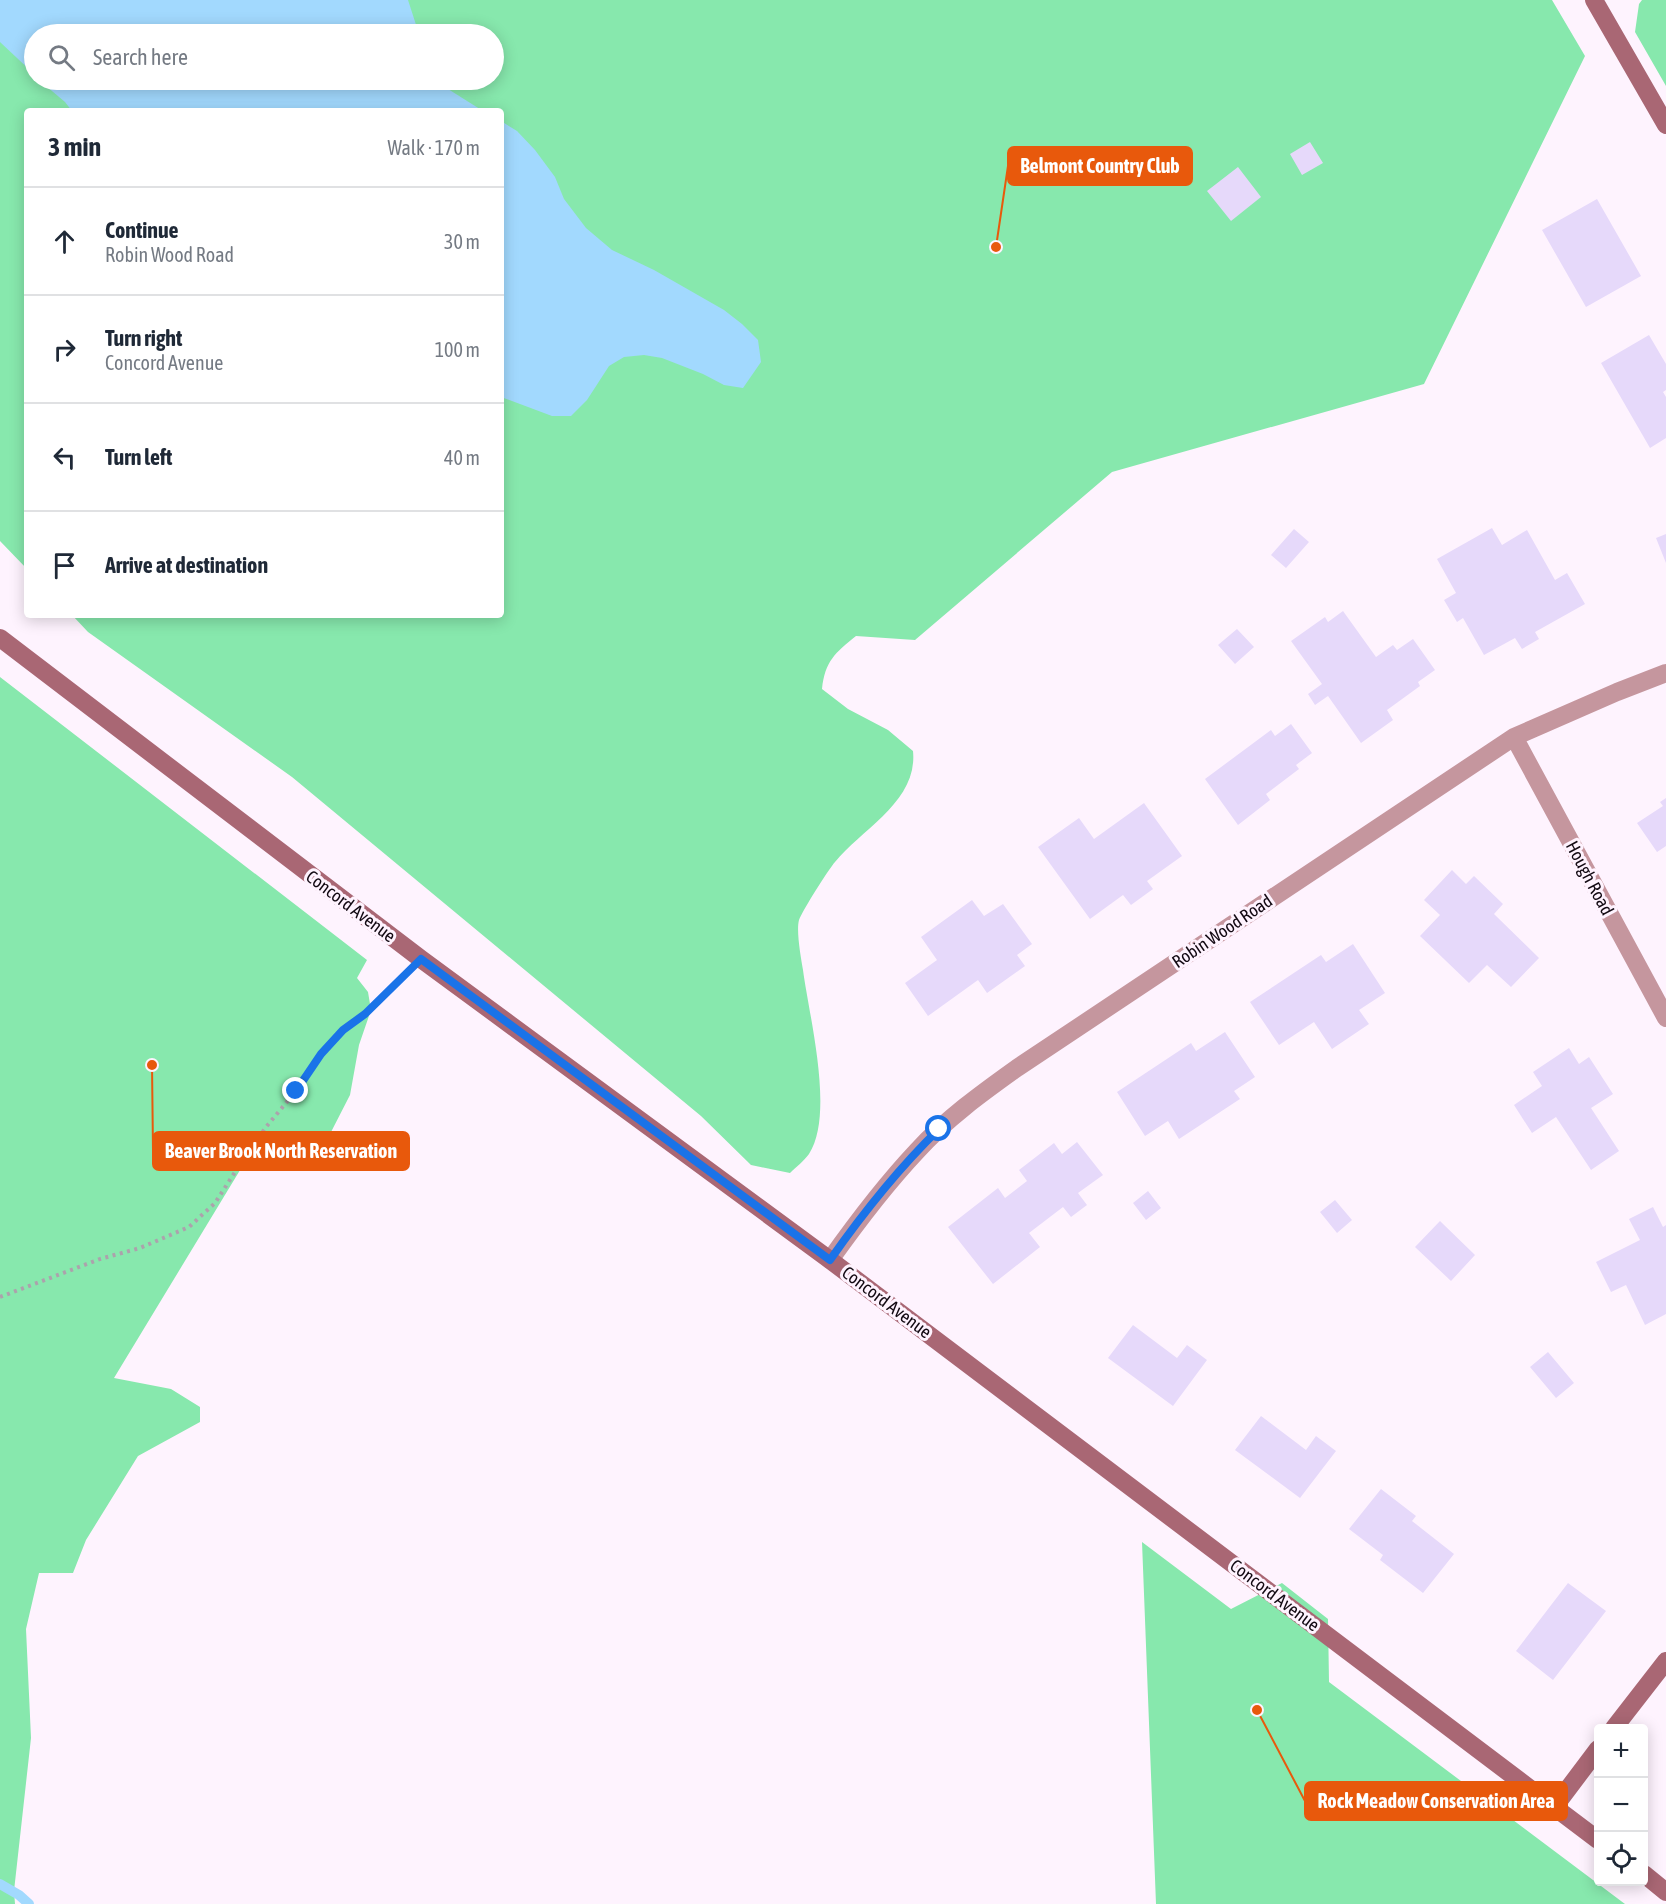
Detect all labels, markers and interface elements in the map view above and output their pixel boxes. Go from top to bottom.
search box [24,24,504,90]
icon: search [45,41,78,74]
text: Search here [93,44,188,70]
text: 3 min [48,132,101,162]
text: Walk · 170 m [388,136,480,159]
callout: Belmont Country Club [1008,147,1192,185]
text: Belmont Country Club [1020,154,1180,177]
text: Continue [105,217,179,243]
icon: ahead [48,225,81,258]
text: 30 m [444,230,480,253]
text: Robin Wood Road [105,243,234,266]
text: Turn right [105,325,182,351]
icon: right [48,333,81,366]
text: 100 m [435,338,480,361]
text: Concord Avenue [105,351,223,374]
icon: left [48,441,81,474]
text: Turn left [105,444,172,470]
text: 40 m [444,446,480,469]
icon: arrive [48,549,81,582]
text: Arrive at destination [105,552,268,578]
street label: Hough Road [1562,837,1618,919]
street label: Concord Avenue [302,866,400,946]
street label: Robin Wood Road [1168,890,1276,972]
route end [282,1077,308,1103]
route start [925,1115,951,1141]
callout: Beaver Brook North Reservation [153,1132,409,1170]
text: Beaver Brook North Reservation [165,1139,397,1162]
street label: Concord Avenue [838,1262,936,1342]
street label: Concord Avenue [1226,1555,1324,1635]
map controls [1594,1724,1648,1886]
button: + [1594,1724,1648,1778]
button: − [1594,1778,1648,1832]
callout: Rock Meadow Conservation Area [1305,1782,1567,1820]
text: Rock Meadow Conservation Area [1317,1789,1555,1812]
button: locate [1594,1832,1648,1886]

